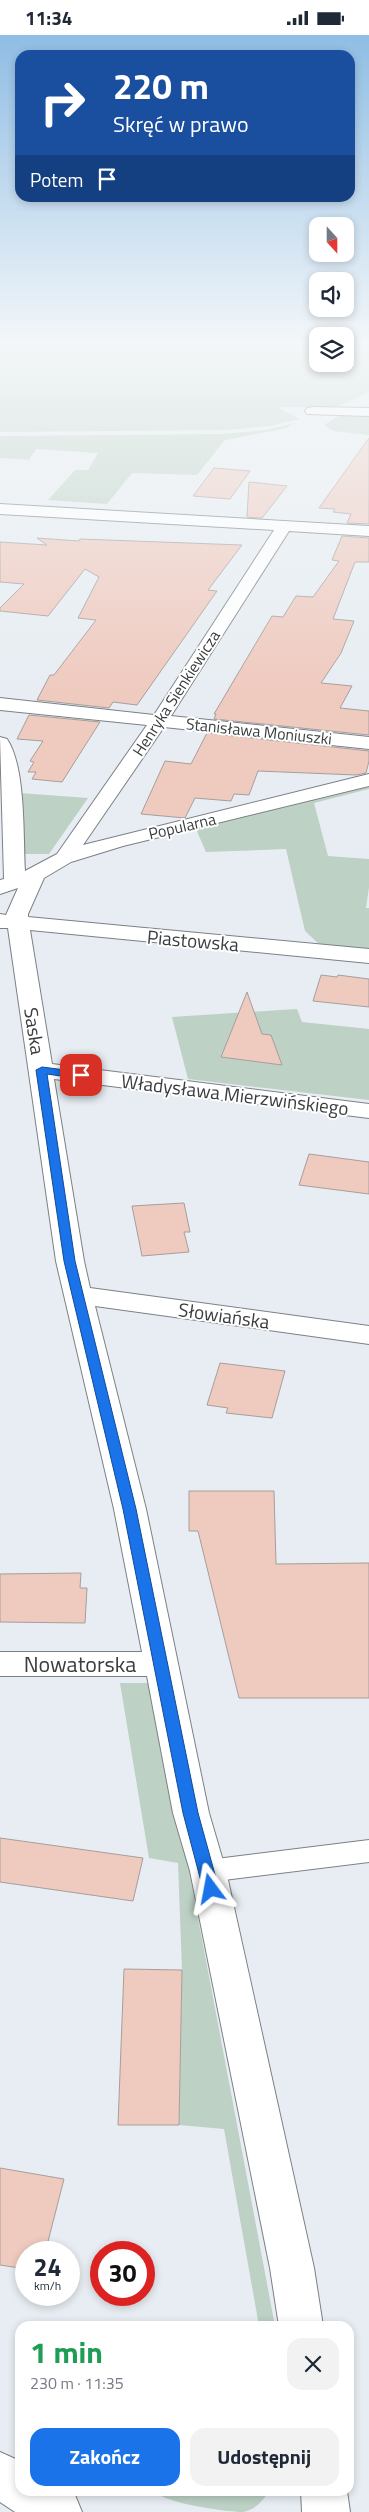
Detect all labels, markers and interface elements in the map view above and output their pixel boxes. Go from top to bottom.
text: 11:34 [25,3,72,32]
text: 220 m [113,59,209,113]
icon: right [30,70,95,135]
text: Skręć w prawo [113,107,249,141]
text: Potem [30,165,83,194]
icon: arrive [93,165,121,193]
north arrow [309,217,354,263]
map controls [309,217,354,372]
button: sound [309,272,354,317]
button: layers [309,327,354,372]
street label: Henryka Sienkiewicza [126,625,226,761]
street label: Stanisława Moniuszki [185,711,333,751]
street label: Popularna [146,807,218,845]
street label: Piastowska [146,922,241,959]
street label: Saska [17,1005,53,1057]
pin [60,1054,102,1096]
icon: arrive [67,1061,95,1089]
street label: Władysława Mierzwińskiego [120,1066,350,1122]
street label: Słowiańska [176,1294,272,1336]
street label: Nowatorska [24,1647,136,1681]
position arrow [184,1862,236,1914]
speed limit sign: 30 [90,2241,155,2306]
text: 24 [33,2248,62,2286]
text: km/h [34,2276,61,2295]
text: 1 min [30,2329,103,2375]
button: close [287,2338,339,2390]
text: 230 m · 11:35 [30,2371,124,2395]
button: Zakończ [30,2428,180,2486]
button: Udostępnij [190,2428,339,2486]

